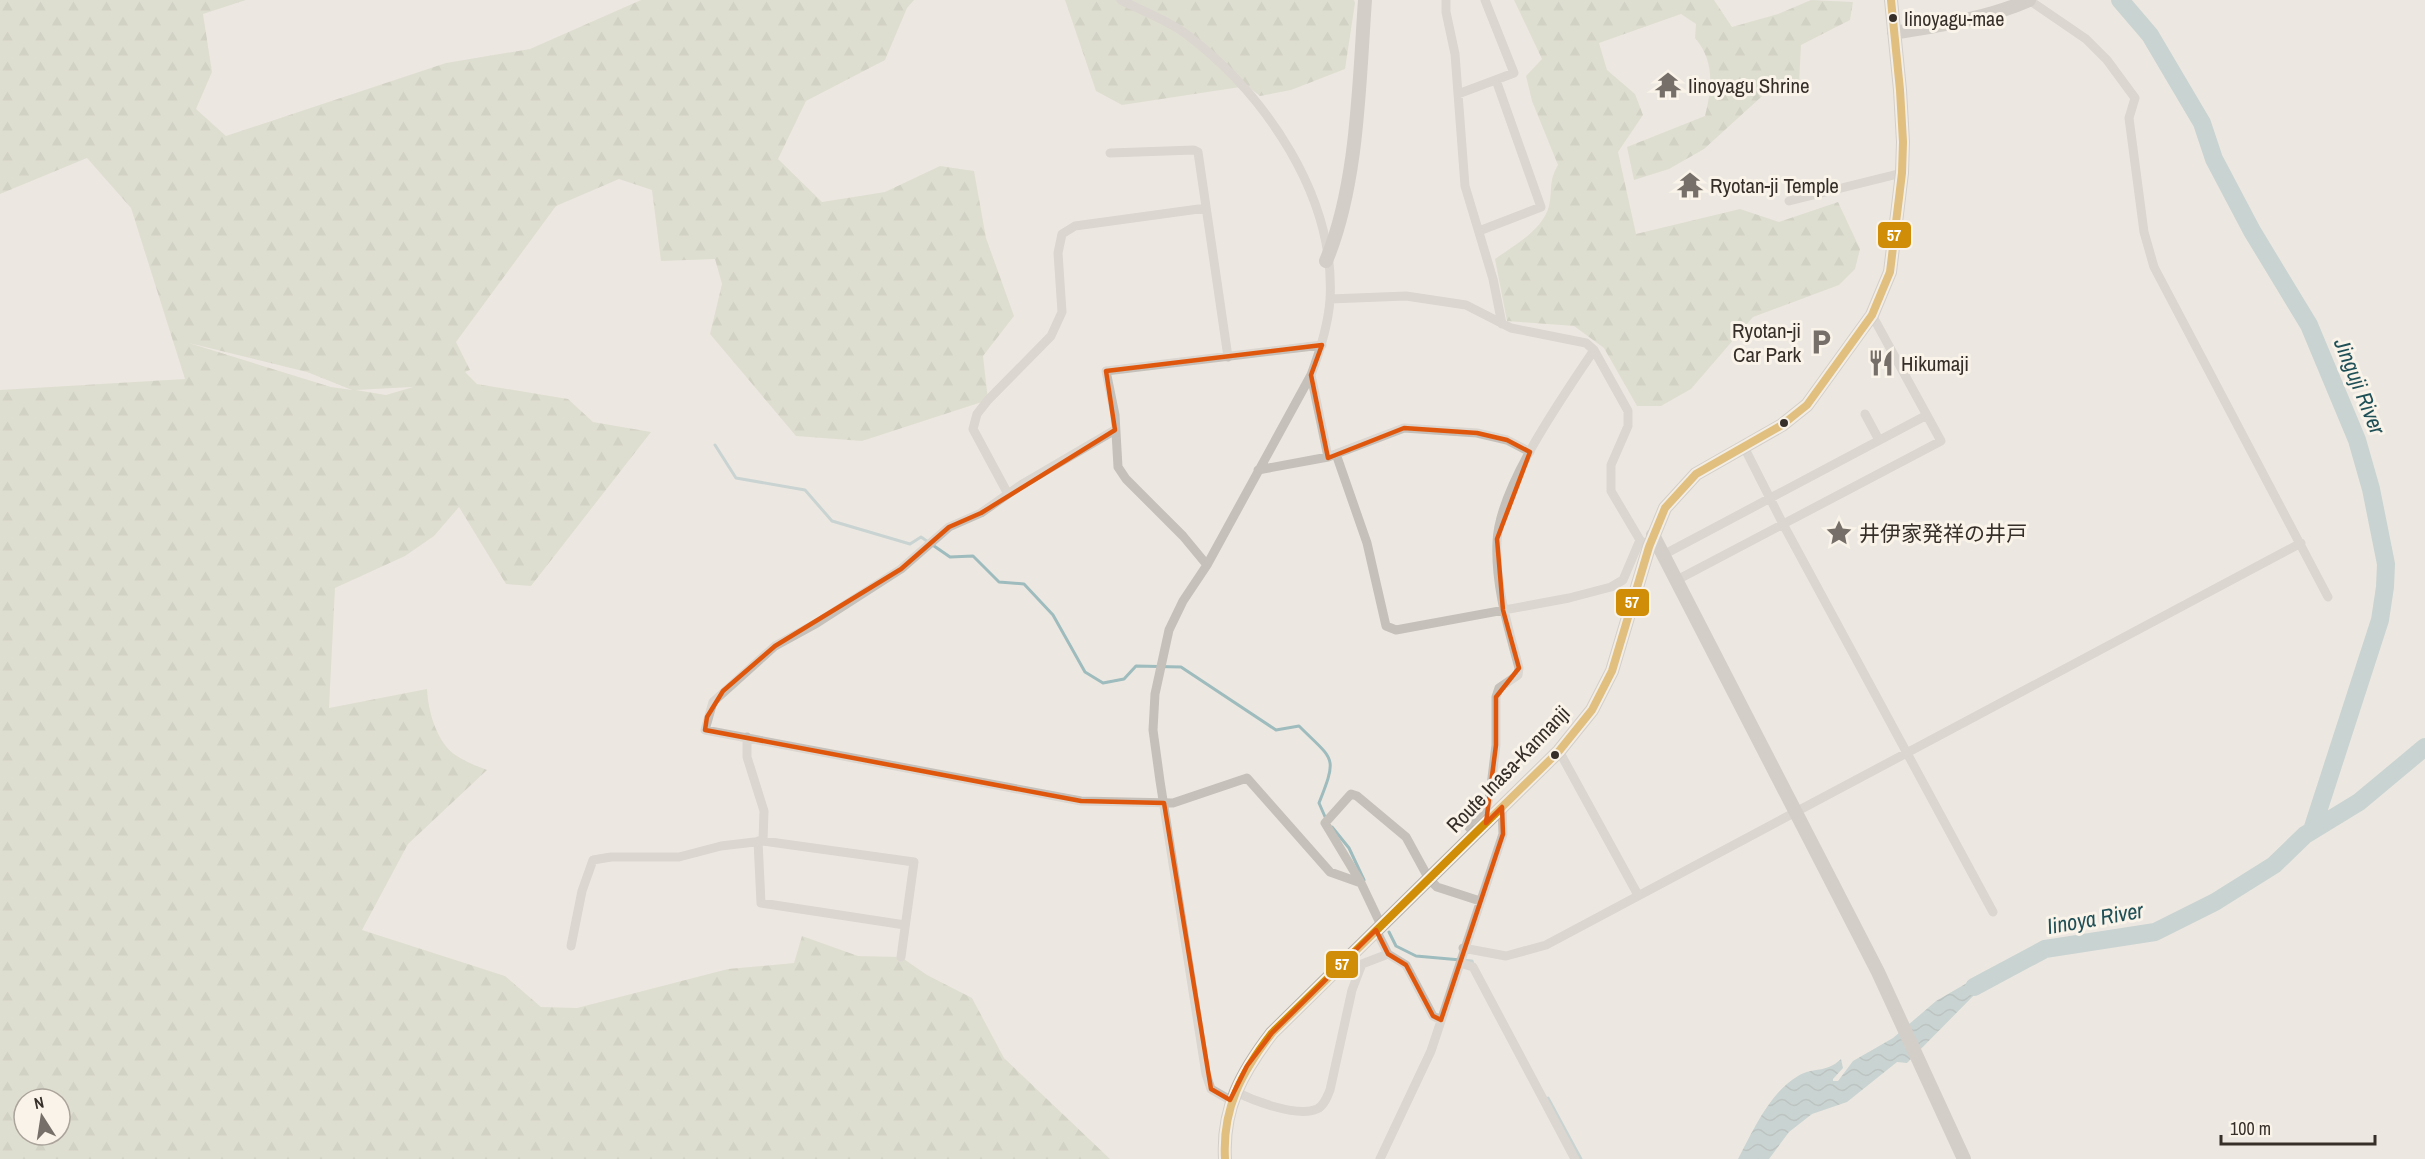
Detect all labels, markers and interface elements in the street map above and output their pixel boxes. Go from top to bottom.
place label: Iinoyagu-mae [1904,5,2004,32]
marker: Iinoyagu-mae [1887,12,1899,24]
temple icon: Iinoyagu Shrine [1653,70,1683,100]
place label: Iinoyagu Shrine [1688,71,1810,100]
temple icon: Ryotan-ji Temple [1675,170,1705,200]
place label: Ryotan-ji Temple [1710,171,1839,200]
line badge: 57 [1877,221,1912,249]
text: 57 [1887,224,1901,246]
place label: Ryotan-ji Car Park [1732,316,1801,369]
parking icon: Ryotan-ji Car Park [1806,327,1836,357]
water label: Jinguji River [2327,333,2393,439]
restaurant icon: Hikumaji [1866,348,1896,378]
place label: Hikumaji [1901,349,1969,378]
unlabelled marker [1778,417,1790,429]
place icon: 井伊家発祥の井戸 [1824,518,1854,548]
place label: 井伊家発祥の井戸 [1859,519,2027,548]
line badge: 57 [1615,588,1650,617]
text: 57 [1625,591,1639,613]
street label: Route Inasa-Kannanji [1440,699,1576,839]
unlabelled marker [1549,749,1561,761]
water label: Iinoya River [2045,895,2146,941]
line badge: 57 [1325,950,1359,979]
text: 57 [1335,953,1349,975]
north arrow [12,1087,72,1147]
text: N [32,1091,46,1114]
scale bar [2221,1108,2376,1146]
text: 100 m [2230,1116,2271,1141]

